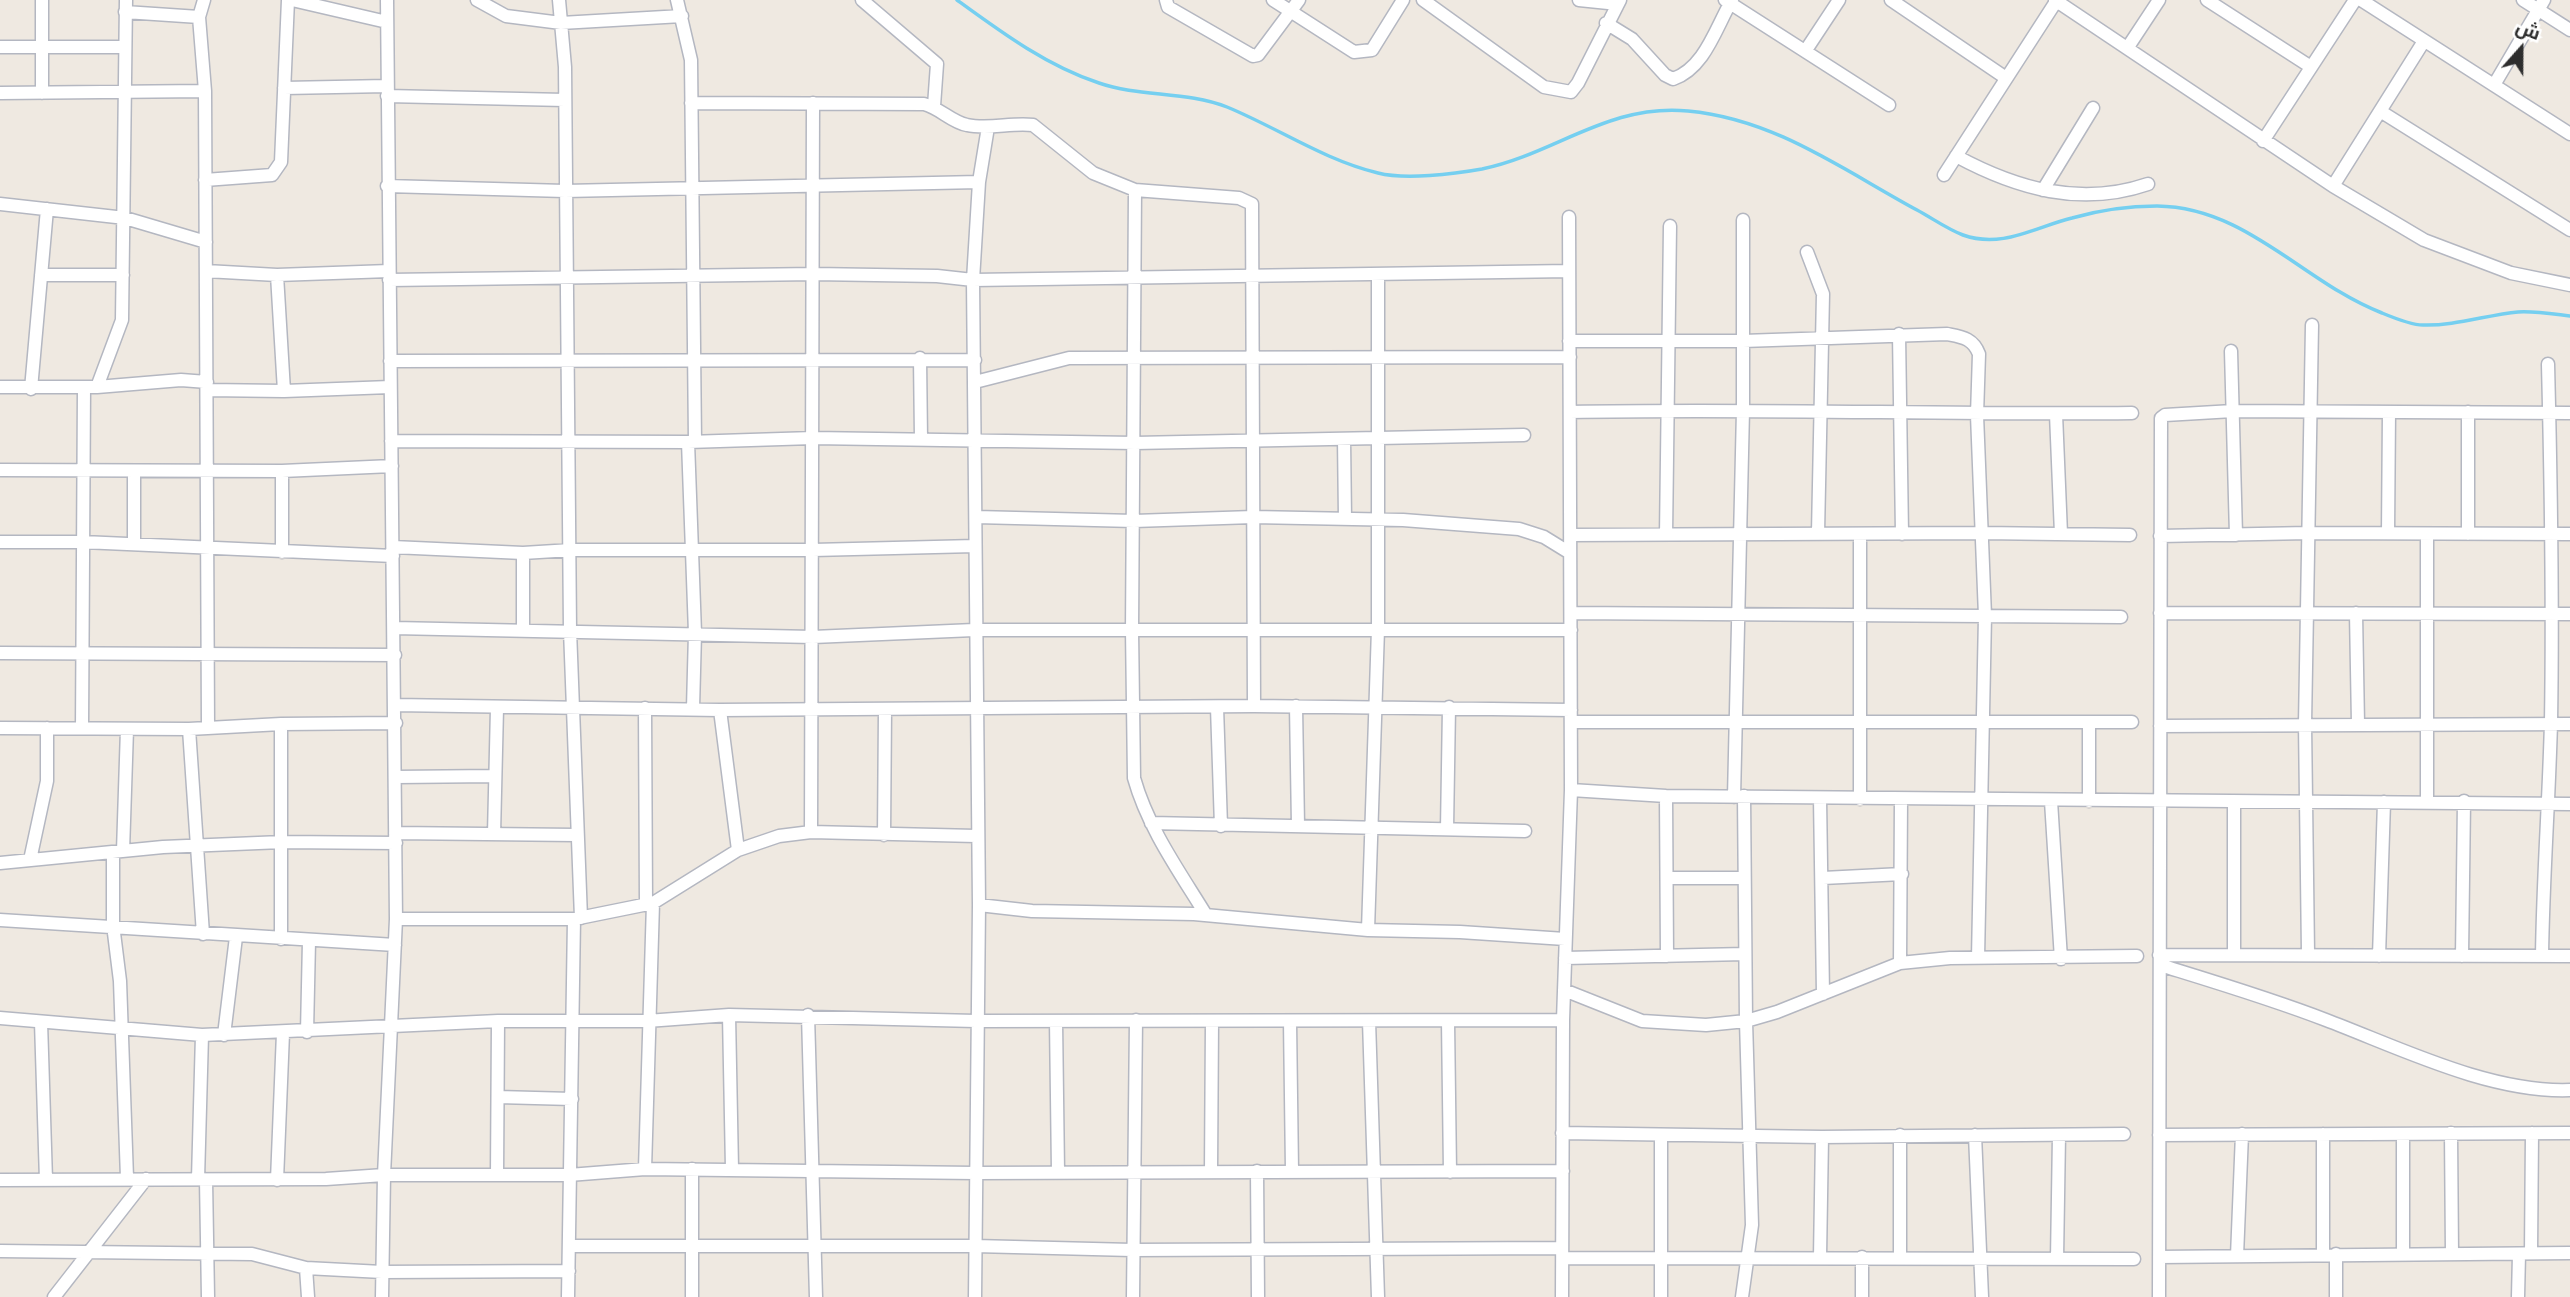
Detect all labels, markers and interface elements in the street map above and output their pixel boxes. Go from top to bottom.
north arrow [2486,14,2556,84]
text: ش [2513,15,2544,44]

